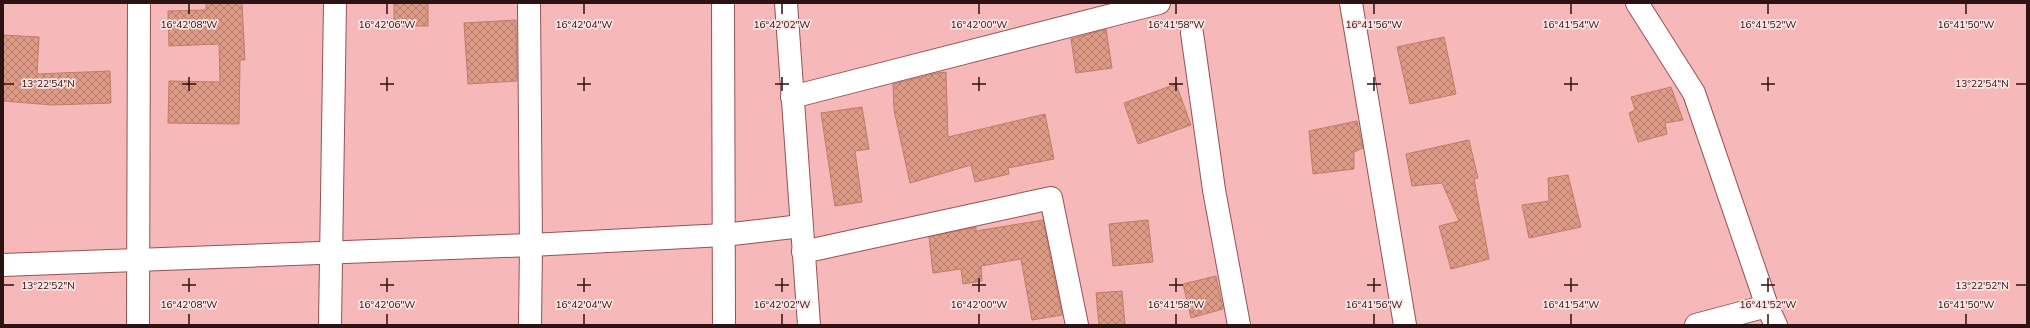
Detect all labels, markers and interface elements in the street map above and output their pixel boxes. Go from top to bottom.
text: 16°42'08"W [161,18,217,31]
text: 16°42'06"W [359,18,415,31]
text: 16°42'04"W [556,18,612,31]
text: 16°42'02"W [754,18,810,31]
text: 16°42'00"W [951,18,1007,31]
text: 16°41'58"W [1148,18,1204,31]
text: 16°41'56"W [1346,18,1402,31]
text: 16°41'54"W [1543,18,1599,31]
text: 16°41'52"W [1740,18,1796,31]
text: 16°41'50"W [1938,18,1994,31]
text: 13°22'54"N [21,77,75,90]
text: 13°22'54"N [1955,77,2009,90]
text: 13°22'52"N [21,279,75,292]
text: 13°22'52"N [1955,279,2009,292]
text: 16°42'08"W [161,298,217,311]
text: 16°42'06"W [359,298,415,311]
text: 16°42'04"W [556,298,612,311]
text: 16°42'02"W [754,298,810,311]
text: 16°42'00"W [951,298,1007,311]
text: 16°41'58"W [1148,298,1204,311]
text: 16°41'56"W [1346,298,1402,311]
text: 16°41'54"W [1543,298,1599,311]
text: 16°41'52"W [1740,298,1796,311]
text: 16°41'50"W [1938,298,1994,311]

